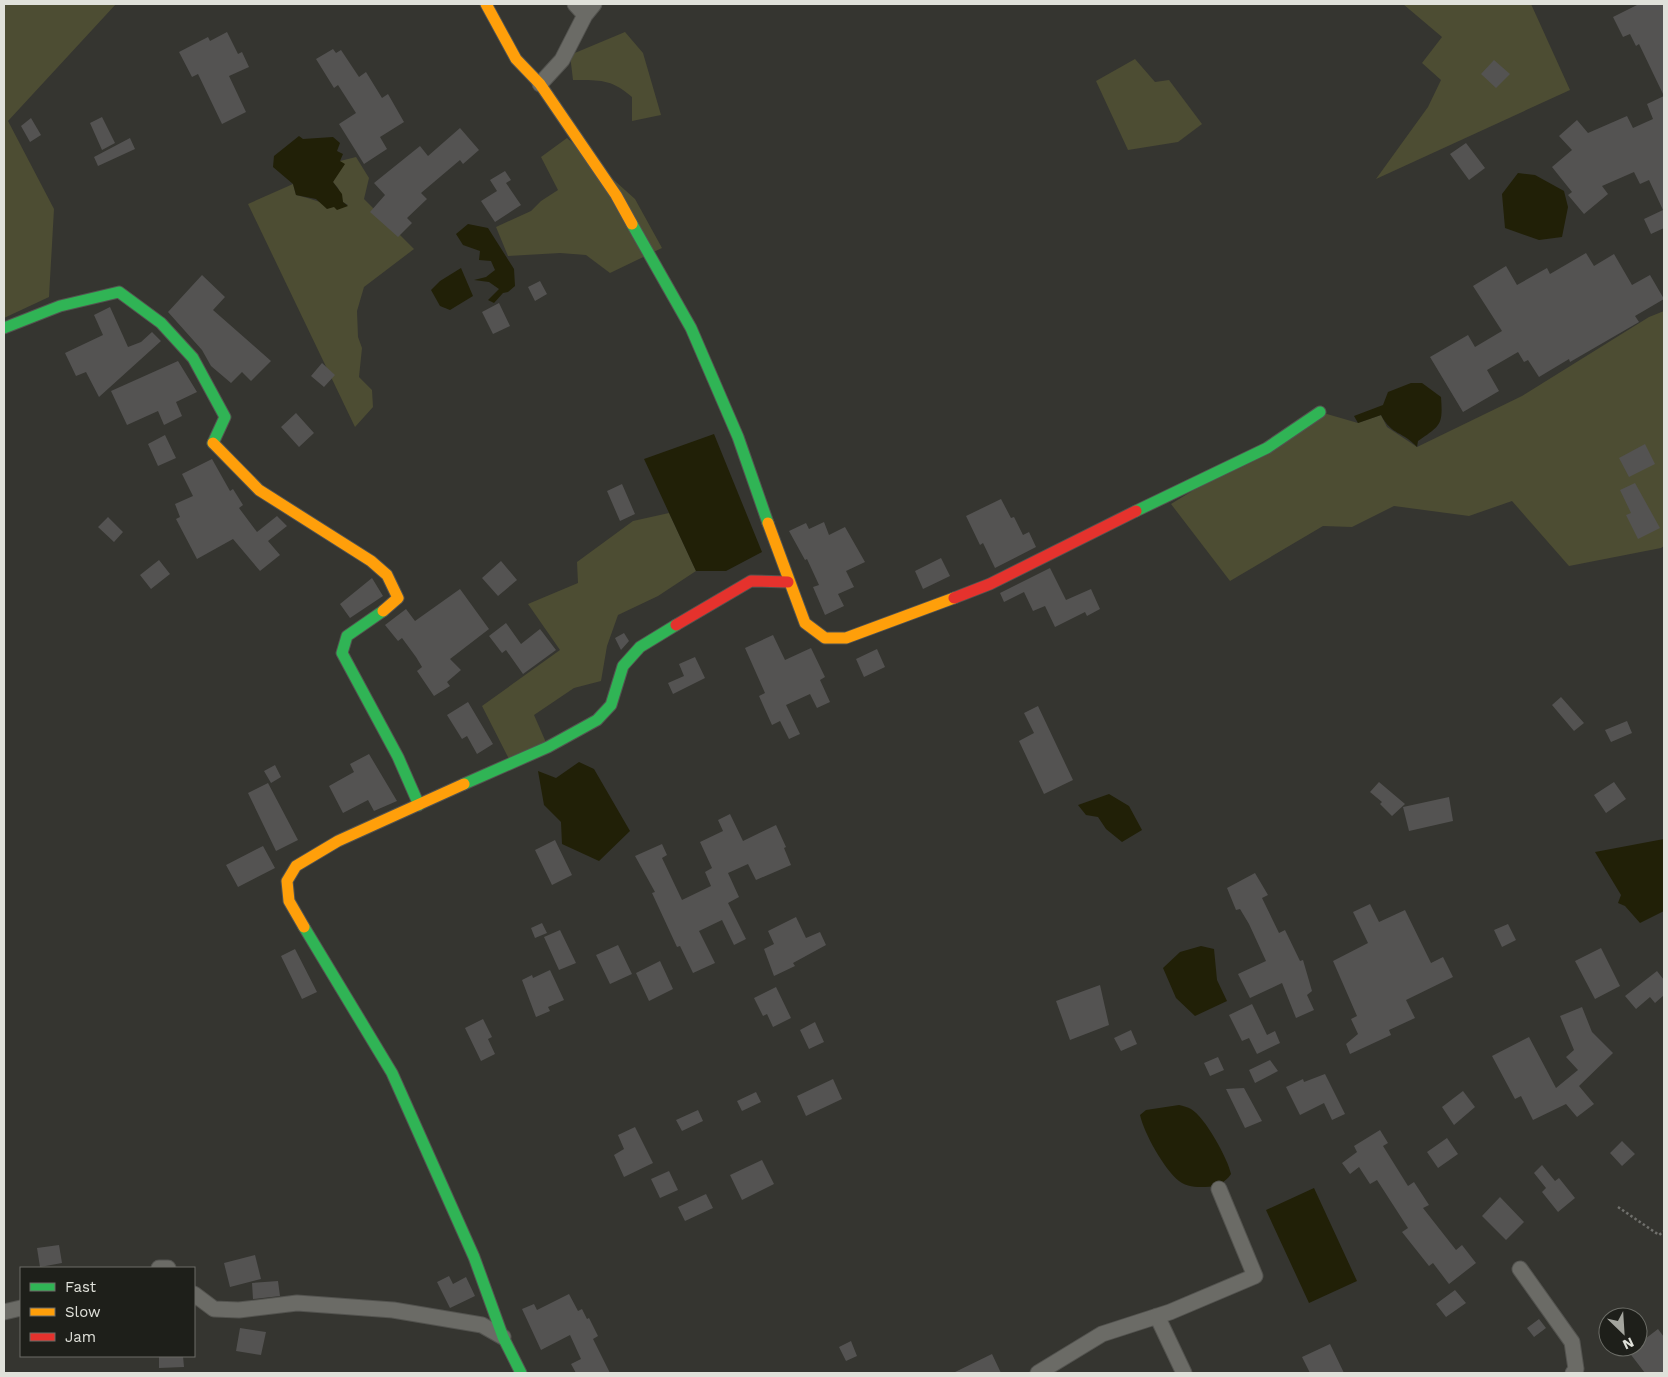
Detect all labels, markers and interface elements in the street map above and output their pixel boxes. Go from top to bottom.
legend [20,1267,195,1357]
text: Fast [65,1278,97,1296]
text: Slow [65,1303,101,1321]
north arrow [1598,1307,1648,1357]
text: Jam [65,1328,96,1346]
text: N [1620,1334,1637,1353]

